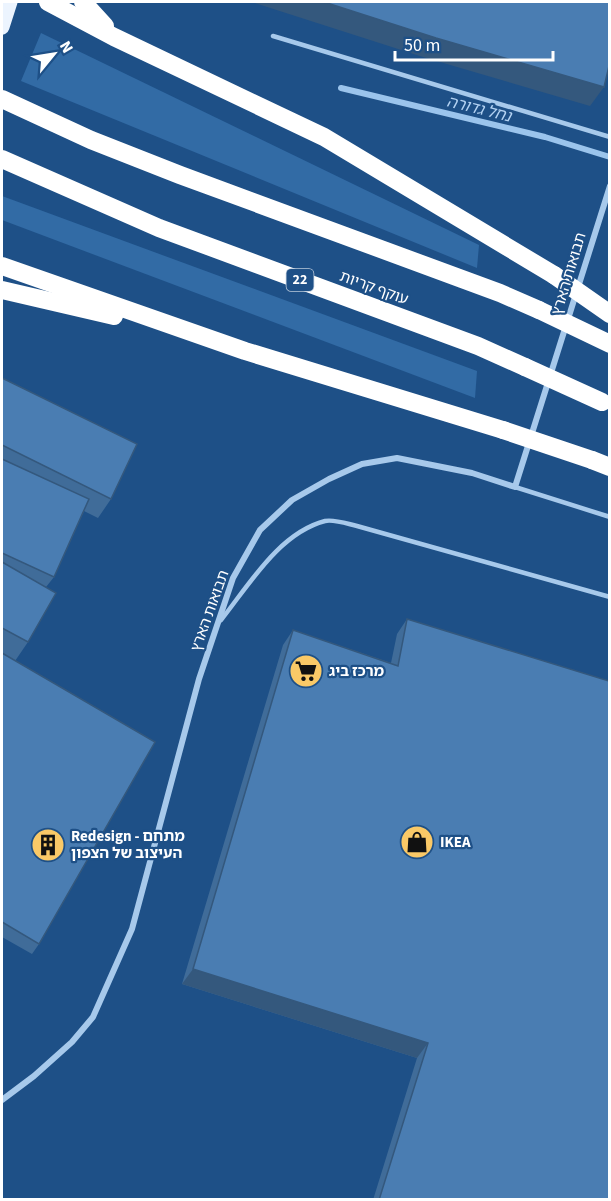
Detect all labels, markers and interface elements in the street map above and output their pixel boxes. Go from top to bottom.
north arrow [24,24,84,84]
scale bar [395,24,552,62]
text: 50 m [404,33,440,58]
text: N [54,37,78,57]
water label: נחל גדורה [444,90,515,128]
street label: תבואות הארץ [546,230,592,318]
street label: עוקף קריות [337,266,411,310]
road number: 22 [286,269,314,291]
street label: תבואות הארץ [186,567,234,655]
supermarket icon: מרכז ביג [288,653,324,689]
place label: מרכז ביג [329,661,385,682]
shop icon: IKEA [399,824,435,860]
place label: Redesign - מתחם העיצוב של הצפון [71,826,185,864]
building icon: Redesign - מתחם העיצוב של הצפון [30,827,66,863]
place label: IKEA [440,832,471,853]

